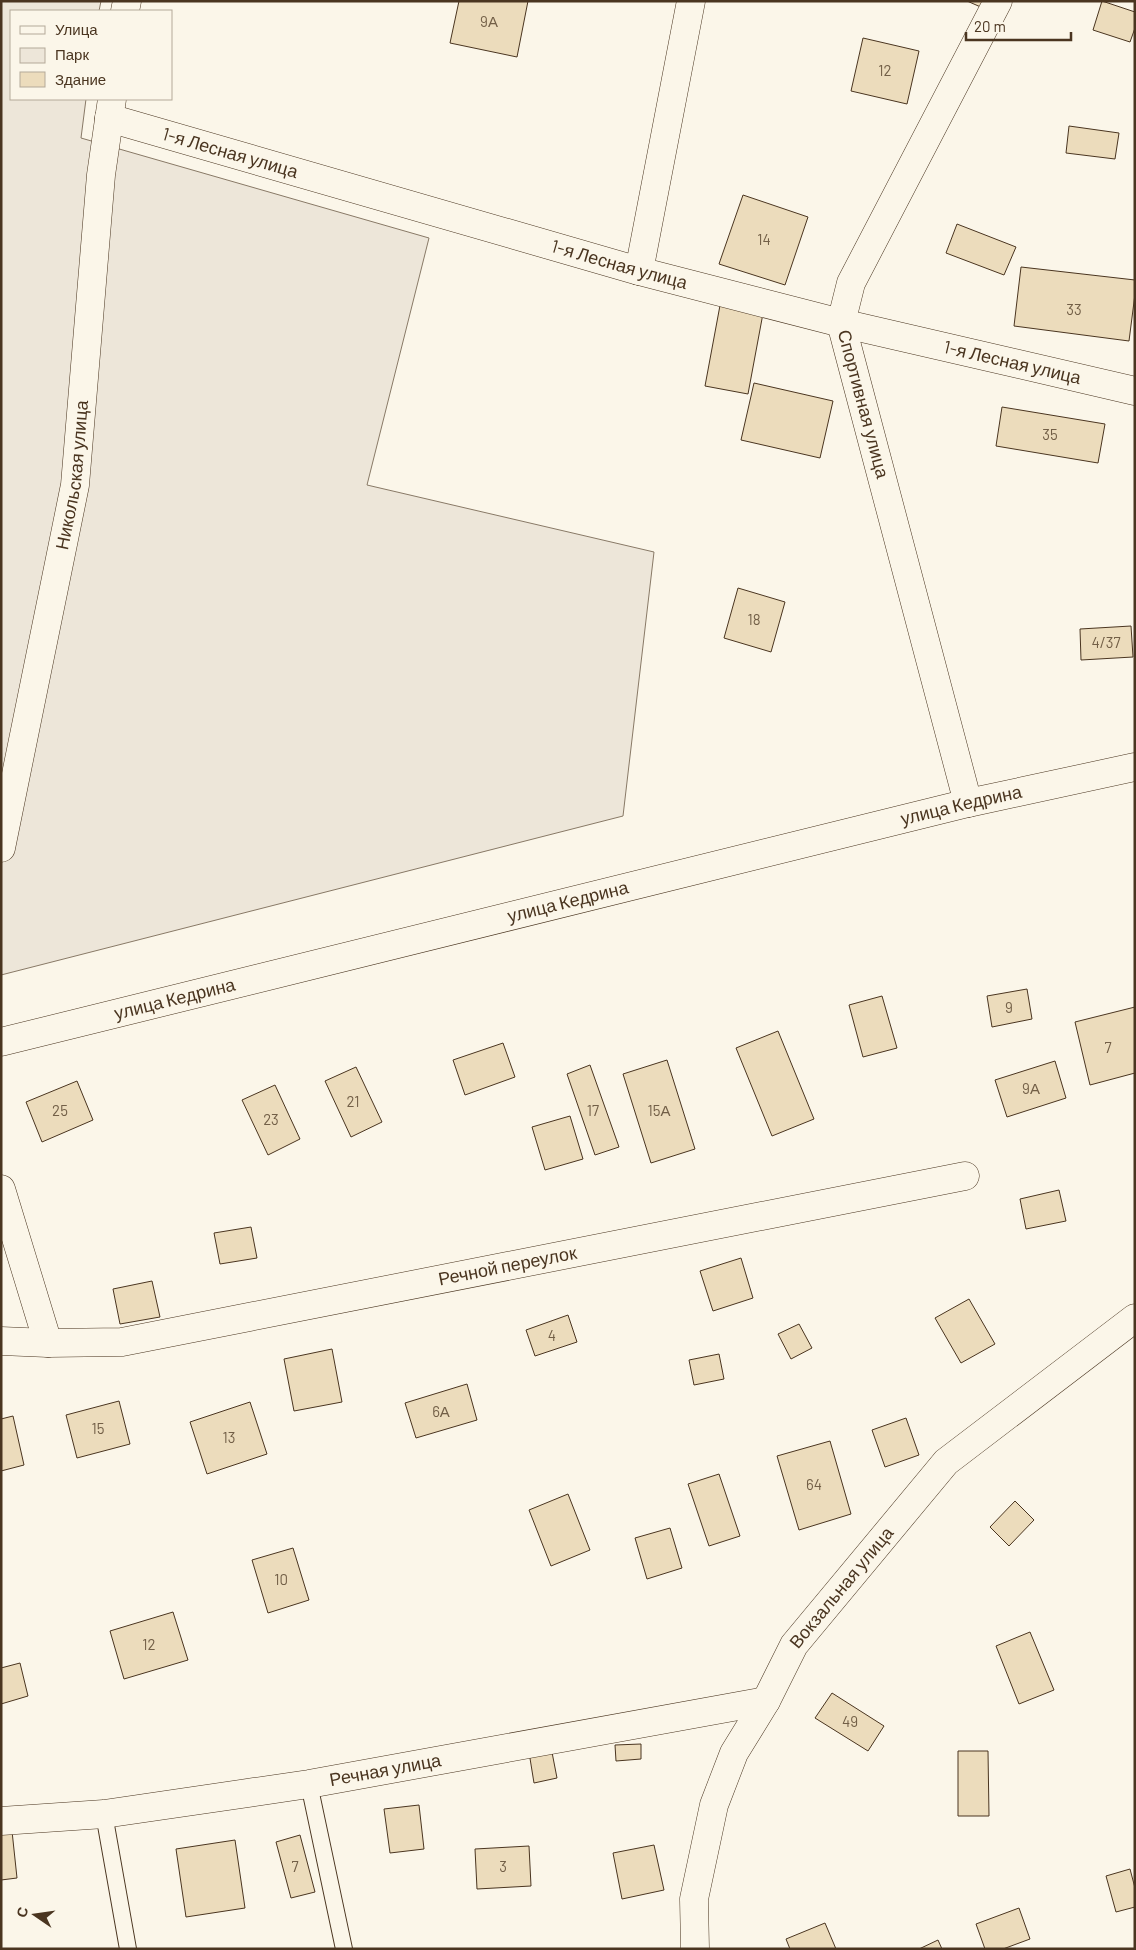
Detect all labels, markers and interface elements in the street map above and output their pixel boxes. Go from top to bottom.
legend [10,10,172,100]
scale bar [966,10,1071,42]
house number: 9А [480,12,498,30]
text: 20 m [974,17,1006,35]
text: Улица [55,20,98,38]
text: Парк [55,45,89,63]
house number: 12 [878,61,892,79]
text: Здание [55,70,106,88]
street label: 1-я Лесная улица [160,122,302,182]
house number: 14 [757,230,771,248]
street label: 1-я Лесная улица [549,234,691,293]
house number: 33 [1066,300,1082,318]
street label: Спортивная улица [834,327,895,481]
street label: 1-я Лесная улица [942,335,1084,388]
street label: Никольская улица [50,398,92,552]
house number: 35 [1042,425,1058,443]
house number: 18 [747,610,761,628]
house number: 4/37 [1091,633,1121,651]
street label: улица Кедрина [898,780,1025,829]
street label: улица Кедрина [505,875,631,926]
street label: улица Кедрина [112,972,238,1024]
house number: 9 [1005,998,1013,1016]
house number: 7 [1104,1038,1112,1056]
house number: 9А [1022,1079,1040,1097]
house number: 21 [346,1092,360,1110]
house number: 25 [52,1101,68,1119]
house number: 17 [587,1101,599,1119]
house number: 15А [648,1101,670,1119]
house number: 23 [263,1110,279,1128]
street label: Речной переулок [436,1241,579,1289]
house number: 4 [548,1326,556,1344]
house number: 6А [432,1402,450,1420]
house number: 15 [92,1419,104,1437]
house number: 13 [223,1428,235,1446]
house number: 64 [806,1475,822,1493]
street label: Вокзальная улица [784,1521,898,1652]
house number: 10 [274,1570,288,1588]
house number: 12 [142,1635,156,1653]
house number: 49 [842,1712,858,1730]
street label: Речная улица [328,1748,444,1790]
house number: 7 [291,1857,299,1875]
house number: 3 [499,1857,507,1875]
north arrow [10,1890,60,1940]
text: С [12,1905,31,1919]

